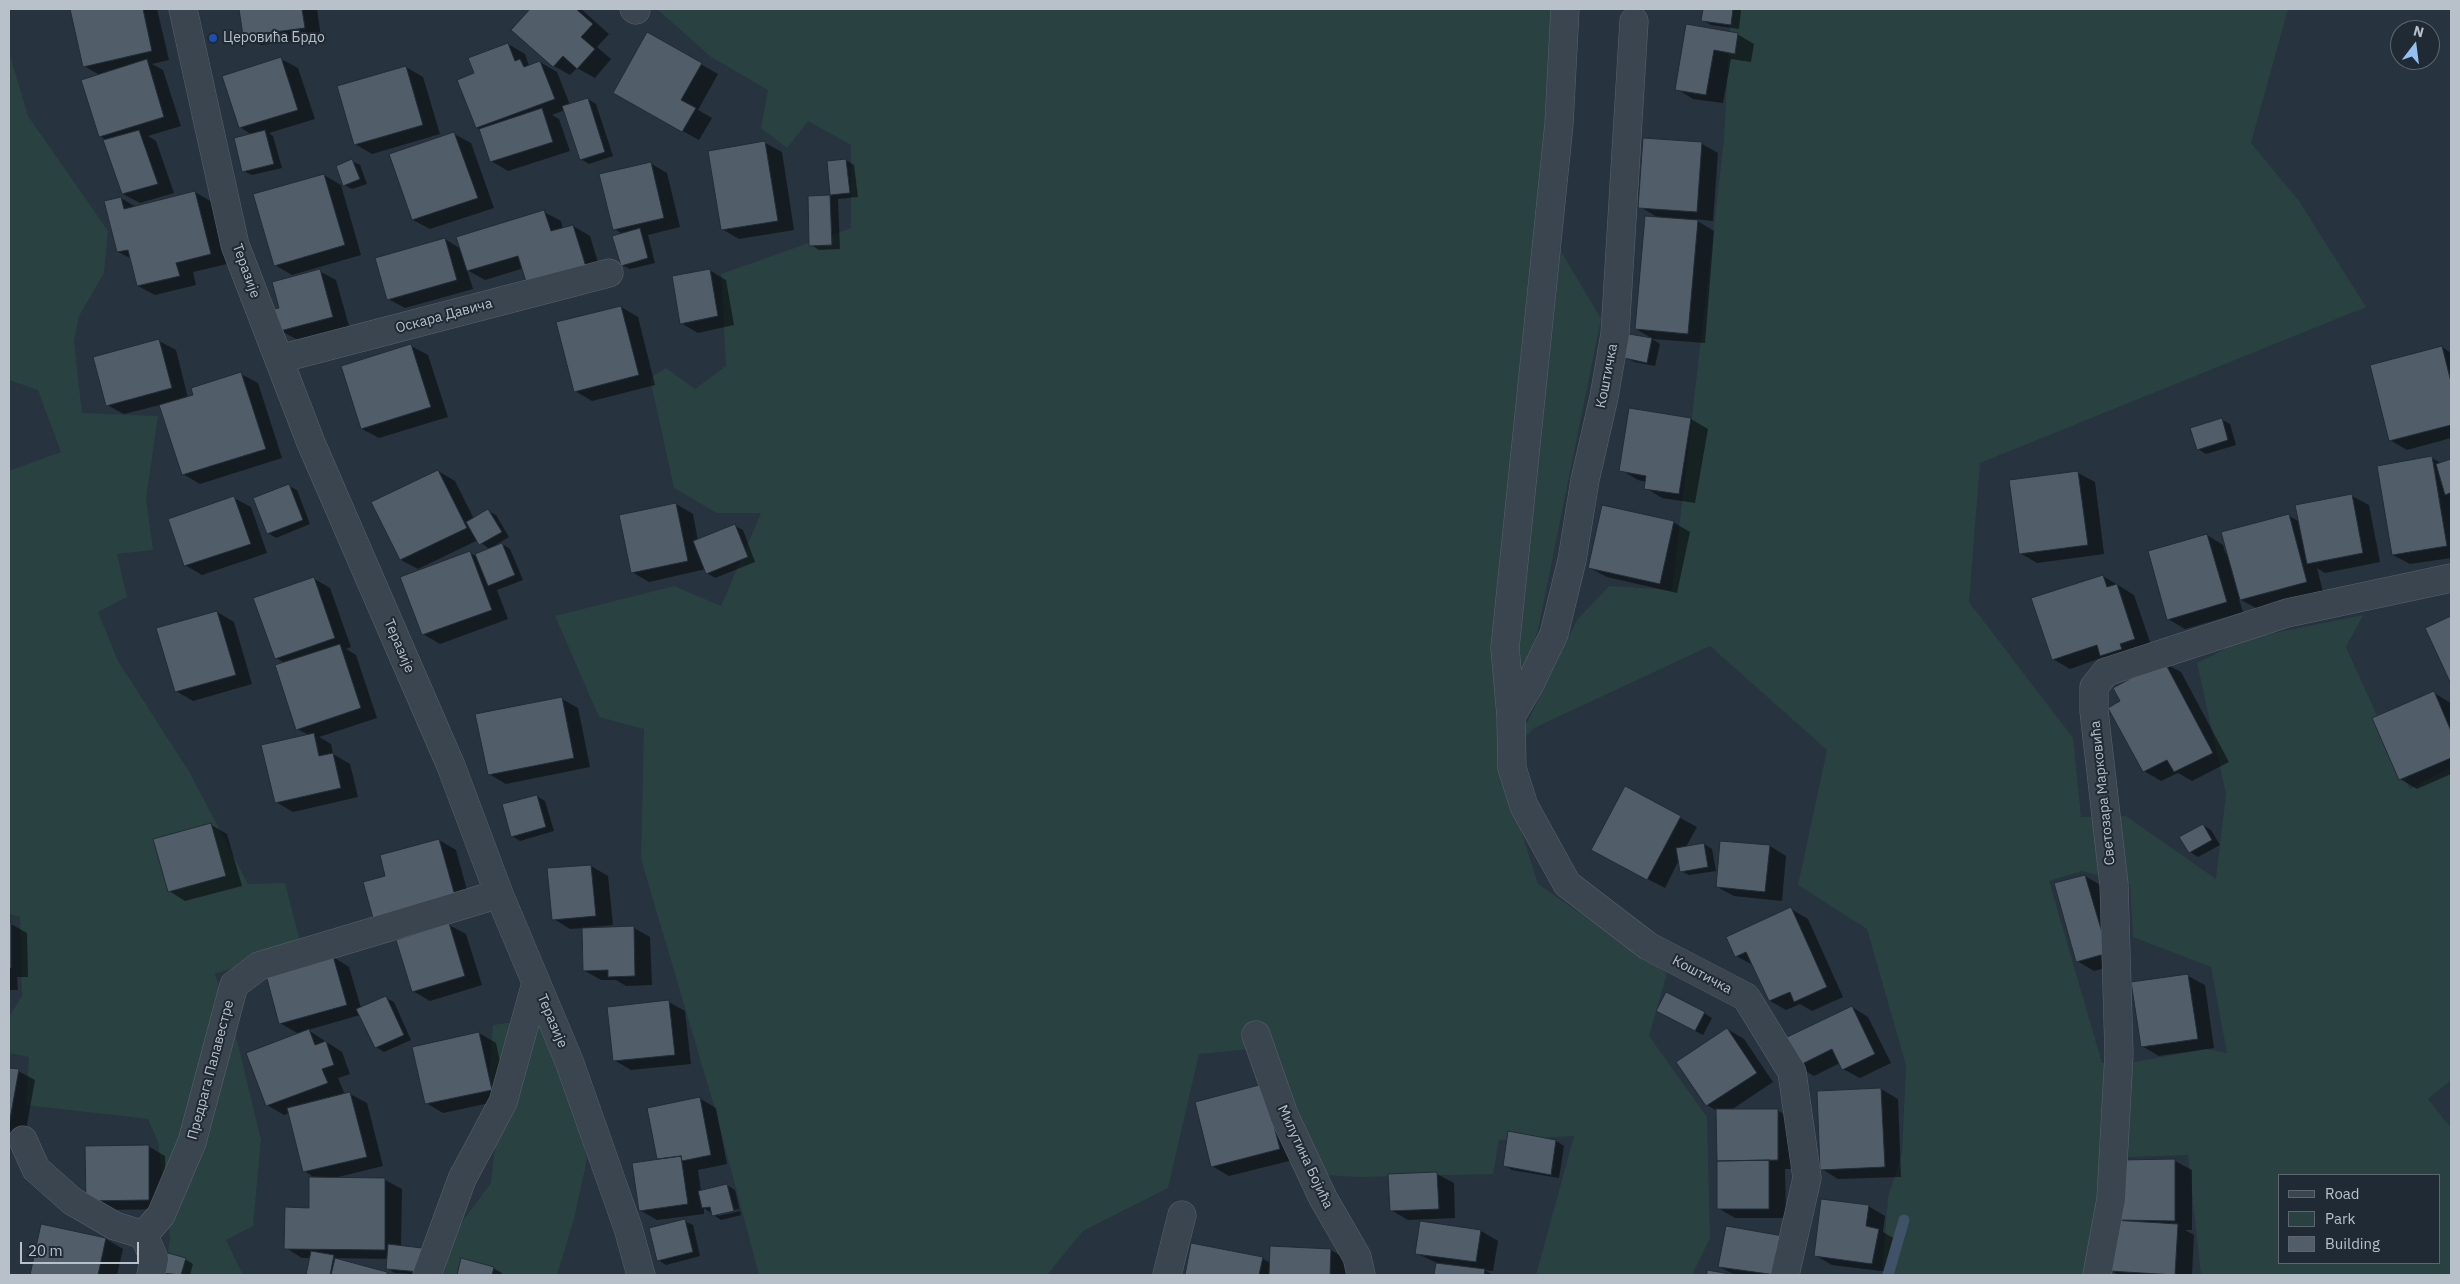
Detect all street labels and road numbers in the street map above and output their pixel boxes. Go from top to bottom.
street label: Теразије [228,241,264,301]
street label: Оскара Давича [394,295,494,337]
street label: Коштичка [1593,342,1621,410]
street label: Теразије [380,617,418,675]
street label: Светозара Марковића [2087,720,2119,866]
street label: Коштичка [1669,952,1735,998]
street label: Теразије [533,992,571,1050]
street label: Предрага Палавестре [184,998,238,1142]
street label: Милутина Бојића [1274,1103,1336,1211]

